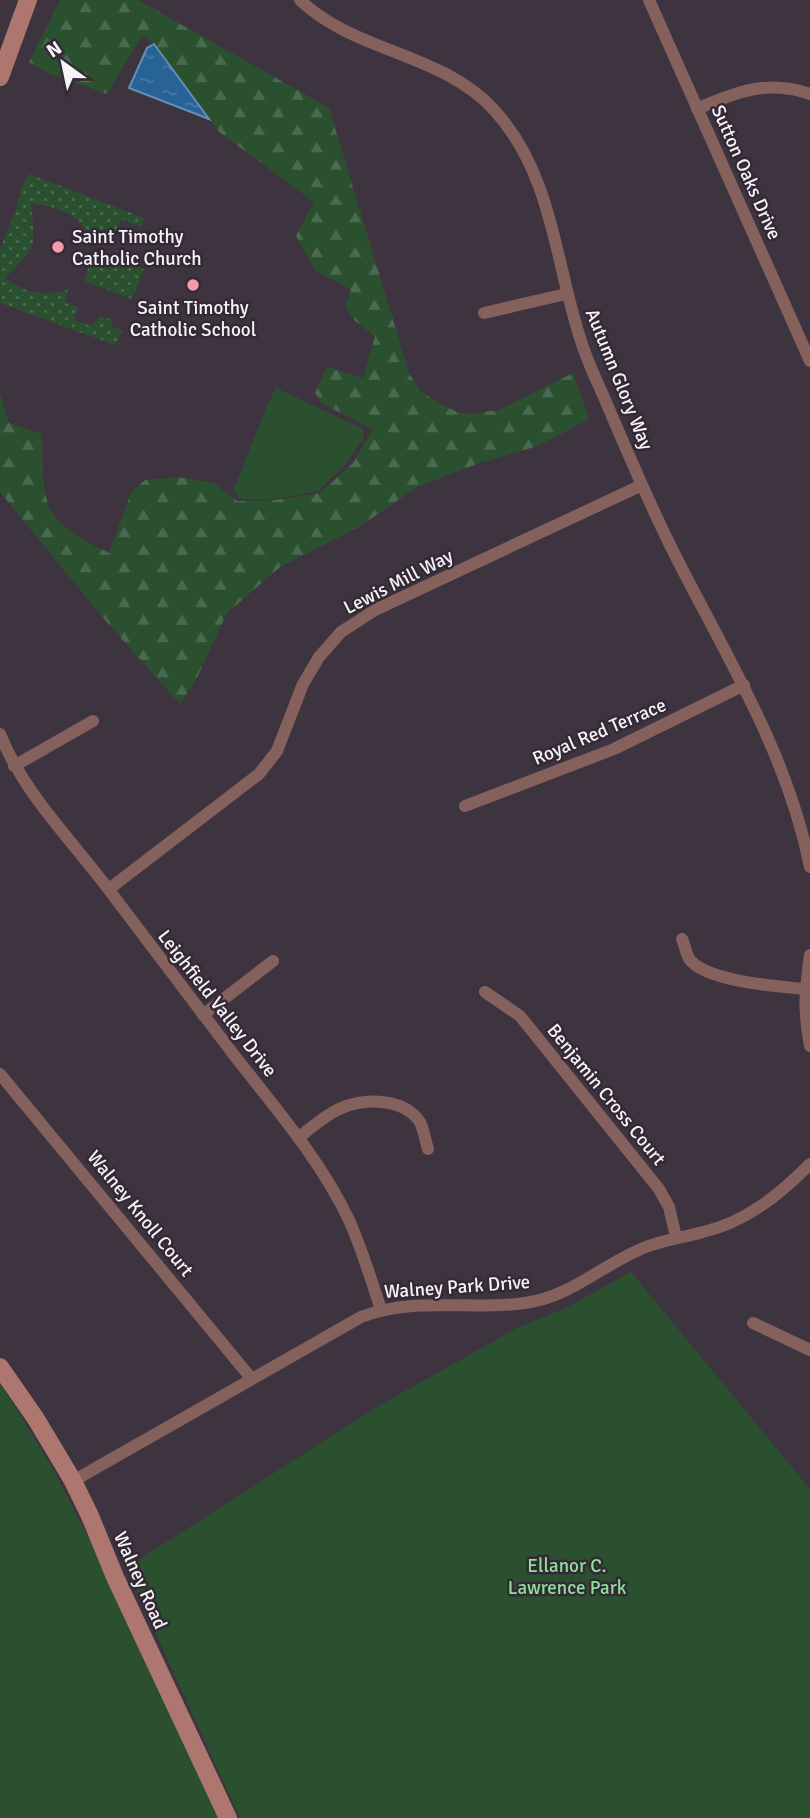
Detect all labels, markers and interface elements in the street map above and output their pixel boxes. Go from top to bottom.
north arrow [28,28,98,98]
text: N [42,36,66,63]
street label: Sutton Oaks Drive [706,101,787,243]
place label: Saint Timothy Catholic Church [72,225,202,271]
marker: Saint Timothy Catholic Church [50,239,66,255]
marker: Saint Timothy Catholic School [185,277,201,293]
place label: Saint Timothy Catholic School [130,296,256,342]
street label: Autumn Glory Way [580,305,658,454]
street label: Lewis Mill Way [340,544,457,620]
street label: Royal Red Terrace [529,693,670,771]
street label: Leighfield Valley Drive [152,925,282,1082]
street label: Benjamin Cross Court [542,1019,671,1171]
street label: Walney Knoll Court [82,1146,199,1282]
street label: Walney Park Drive [383,1270,531,1304]
street label: Walney Road [108,1528,172,1633]
park label: Ellanor C. Lawrence Park [508,1554,627,1600]

